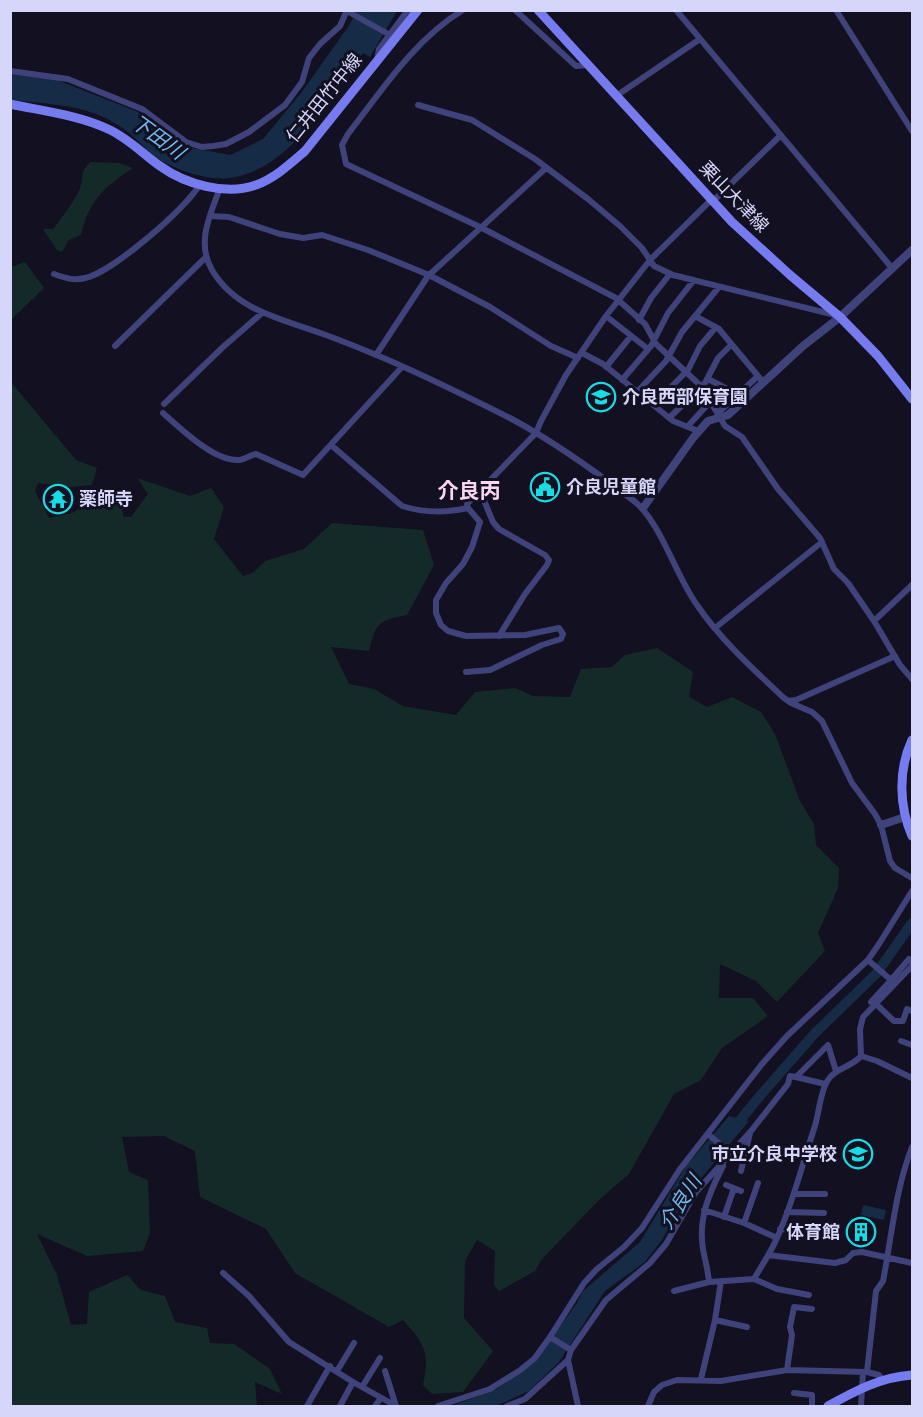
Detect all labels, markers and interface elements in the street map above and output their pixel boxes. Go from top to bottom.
street label: 仁井田竹中線 [281,49,367,147]
water label: 下田川 [127,110,191,166]
street label: 栗山大津線 [695,157,773,237]
school or university icon: 介良西部保育園 [585,381,617,413]
place label: 介良西部保育園 [622,386,748,408]
public building icon: 介良児童館 [529,471,561,503]
place label: 介良児童館 [566,476,656,498]
district label: 介良丙 [438,478,501,504]
temple icon: 薬師寺 [42,483,74,515]
place label: 薬師寺 [79,488,133,510]
school or university icon: 市立介良中学校 [842,1138,874,1170]
place label: 市立介良中学校 [711,1143,837,1165]
water label: 介良川 [654,1169,707,1234]
building icon: 体育館 [845,1216,877,1248]
place label: 体育館 [786,1221,840,1243]

